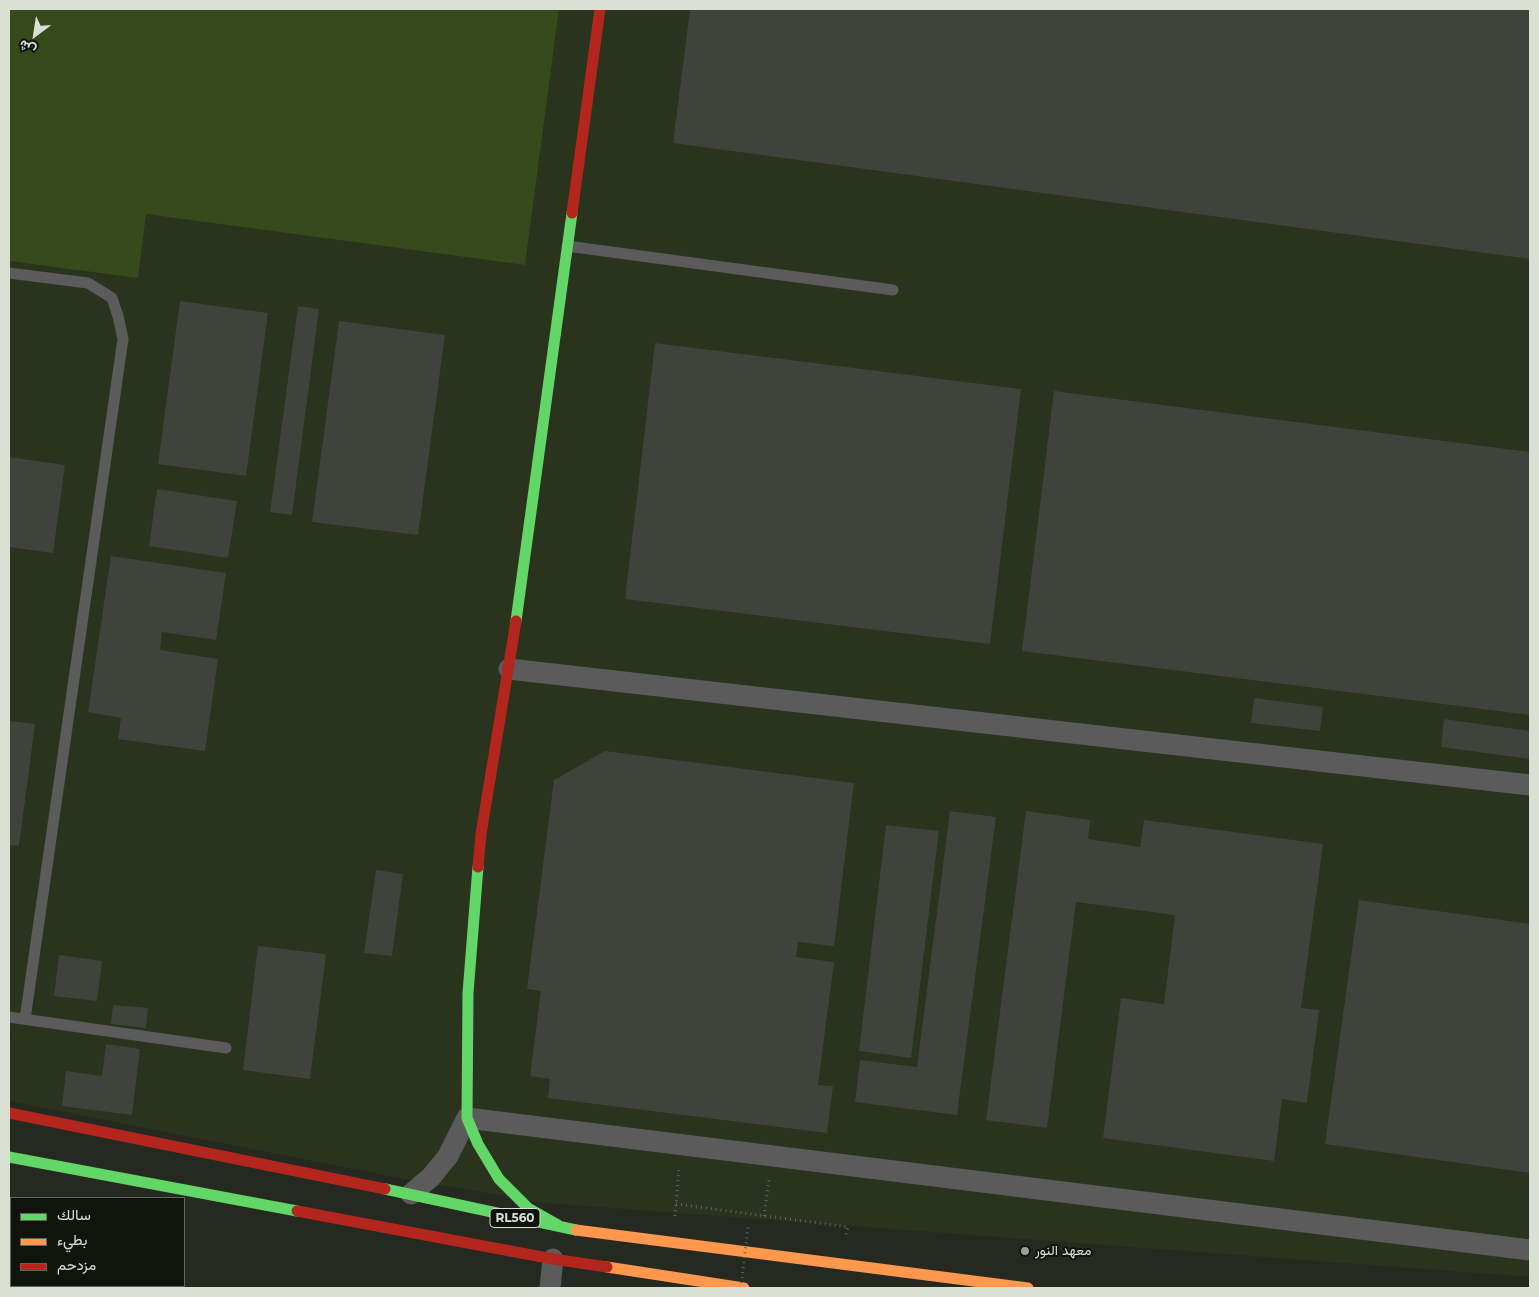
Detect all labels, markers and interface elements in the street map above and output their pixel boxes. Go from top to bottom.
north arrow [10,10,60,60]
text: ش [15,36,39,60]
legend [10,1197,185,1287]
text: سالك [57,1205,91,1224]
road number: RL560 [490,1208,540,1228]
text: بطيء [57,1230,87,1249]
place label: معهد النور [1035,1243,1092,1259]
marker: معهد النور [1019,1245,1031,1257]
text: مزدحم [57,1255,96,1274]

